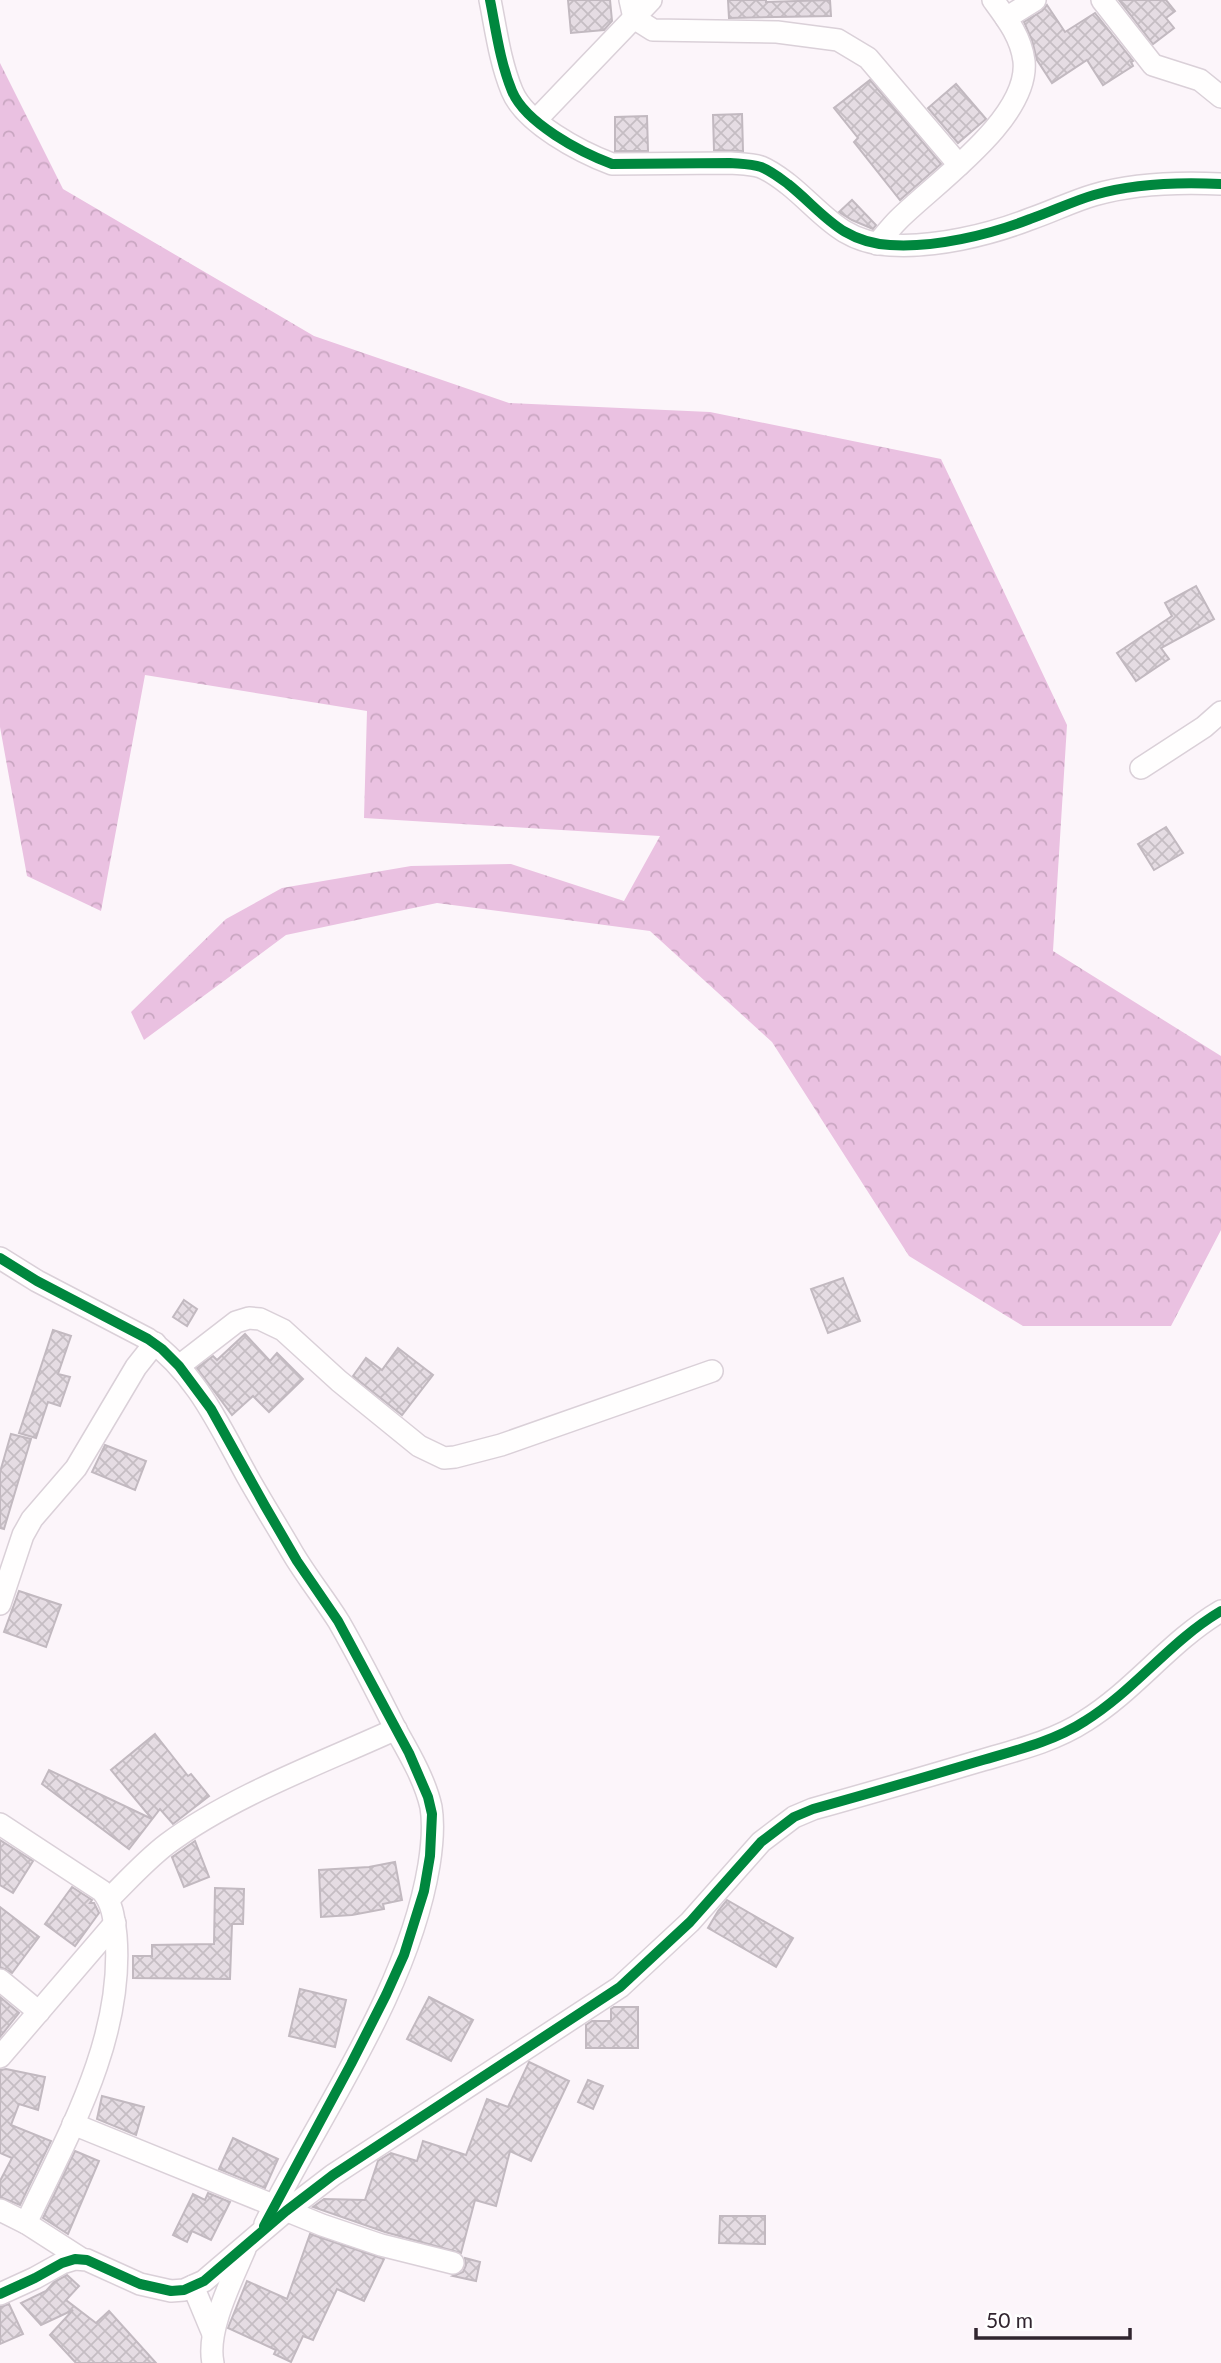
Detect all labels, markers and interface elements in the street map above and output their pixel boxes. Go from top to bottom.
scale bar [976,2296,1130,2340]
text: 50 m [986,2307,1033,2332]

